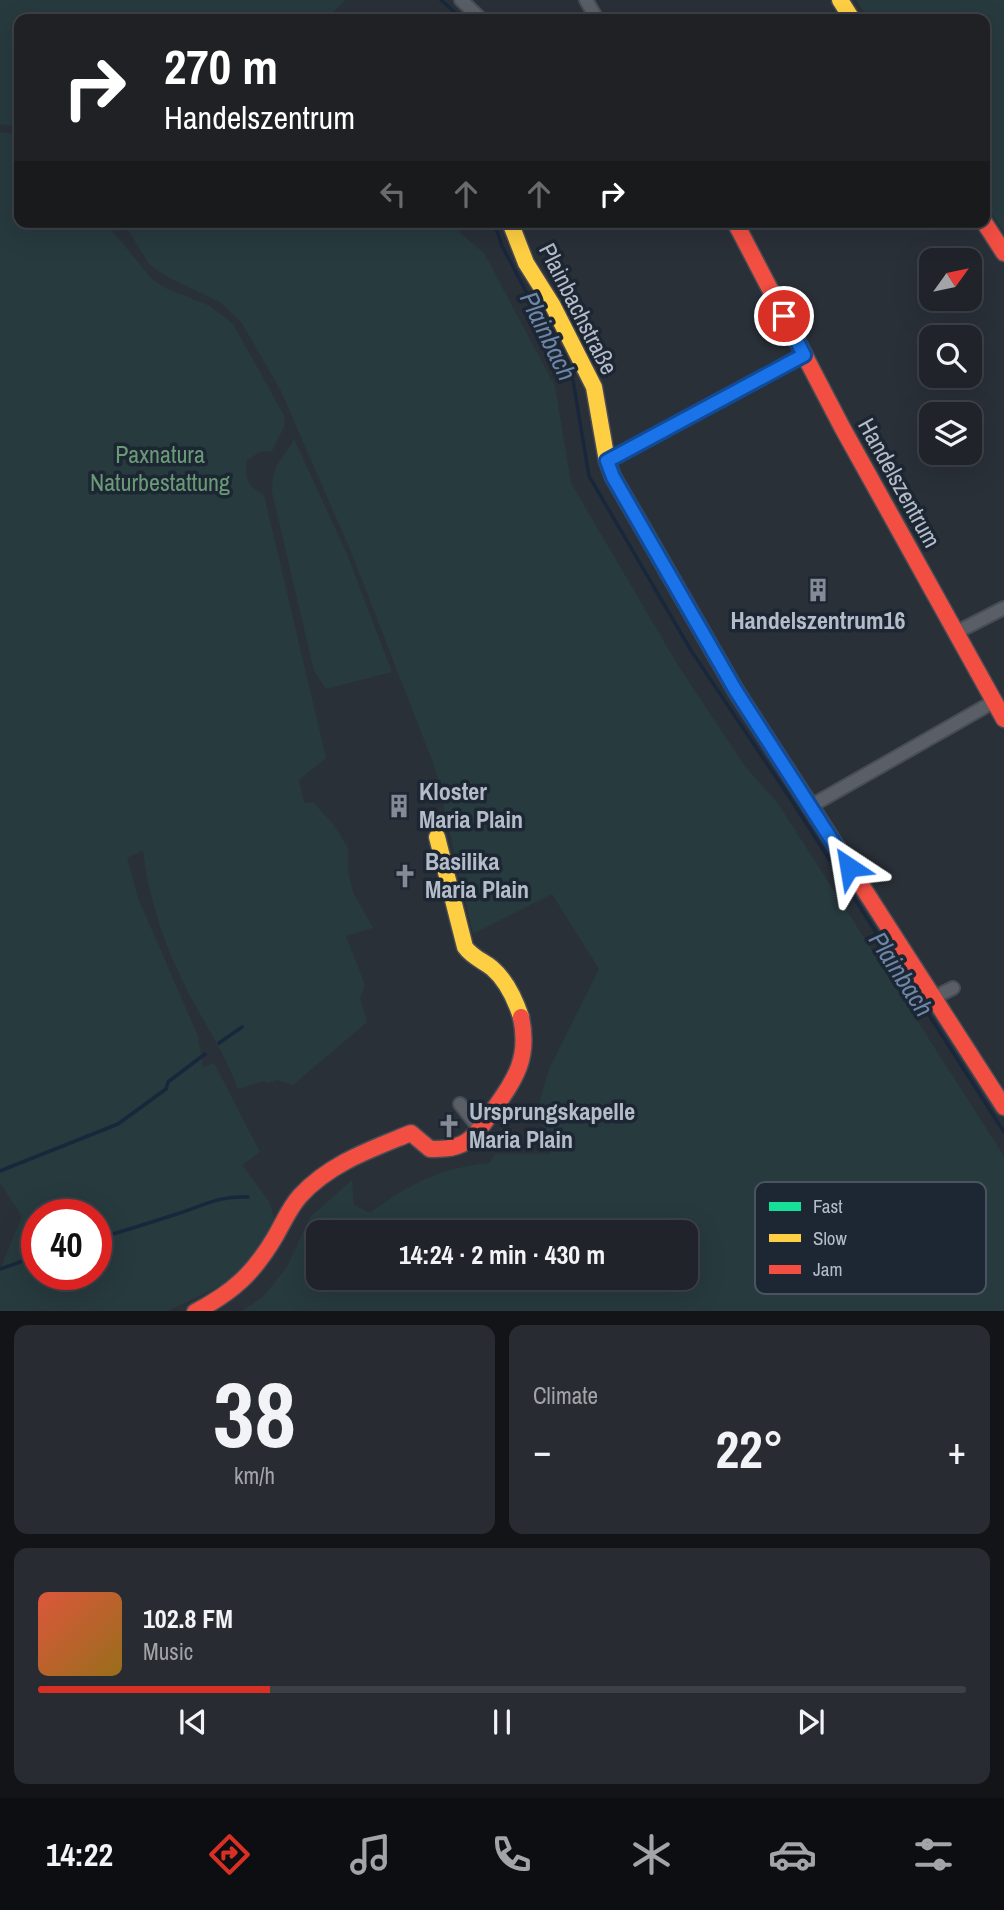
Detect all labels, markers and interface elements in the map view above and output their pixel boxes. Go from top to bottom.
text: 270 m [164,33,278,99]
icon: right [49,42,140,133]
text: Handelszentrum [164,96,355,139]
icon: left [374,175,412,213]
icon: ahead [447,175,485,213]
icon: ahead [520,175,558,213]
icon: right [593,175,631,213]
street label: Plainbachstraße [533,239,623,379]
north arrow [919,248,982,312]
map controls [919,248,982,465]
pin [754,286,814,346]
water label: Plainbach [513,287,583,385]
icon: arrive [765,297,803,335]
button: search [919,325,982,388]
button: layers [919,402,982,465]
street label: Handelszentrum [851,412,949,553]
park label: Paxnatura Naturbestattung [90,438,230,498]
building icon: Handelszentrum16 [804,576,832,604]
place label: Handelszentrum16 [731,604,906,636]
place label: Kloster Maria Plain [419,775,523,835]
building icon: Kloster Maria Plain [385,792,413,820]
position arrow [812,830,886,904]
place label: Basilika Maria Plain [425,845,529,905]
church icon: Basilika Maria Plain [391,862,419,890]
water label: Plainbach [861,924,942,1023]
place label: Ursprungskapelle Maria Plain [469,1095,635,1155]
church icon: Ursprungskapelle Maria Plain [435,1112,463,1140]
legend [755,1182,986,1294]
text: Fast [813,1193,843,1219]
speed limit sign: 40 [21,1199,112,1290]
text: Slow [813,1225,848,1251]
text: 14:24 · 2 min · 430 m [399,1237,605,1272]
text: Jam [813,1256,842,1282]
text: 38 [213,1353,296,1475]
text: Climate [533,1380,598,1411]
text: 22° [715,1414,784,1484]
text: − [533,1425,551,1476]
text: + [948,1425,966,1476]
text: km/h [234,1460,275,1491]
text: 102.8 FM [143,1601,233,1636]
text: Music [143,1636,193,1667]
icon: previous [174,1703,212,1741]
icon: pause [483,1703,521,1741]
icon: next [792,1703,830,1741]
icon: directions [205,1830,254,1879]
icon: music [346,1830,395,1879]
icon: phone [487,1830,536,1879]
icon: climate [627,1830,676,1879]
icon: car [768,1830,817,1879]
icon: filters [909,1830,958,1879]
text: 14:22 [46,1833,113,1876]

